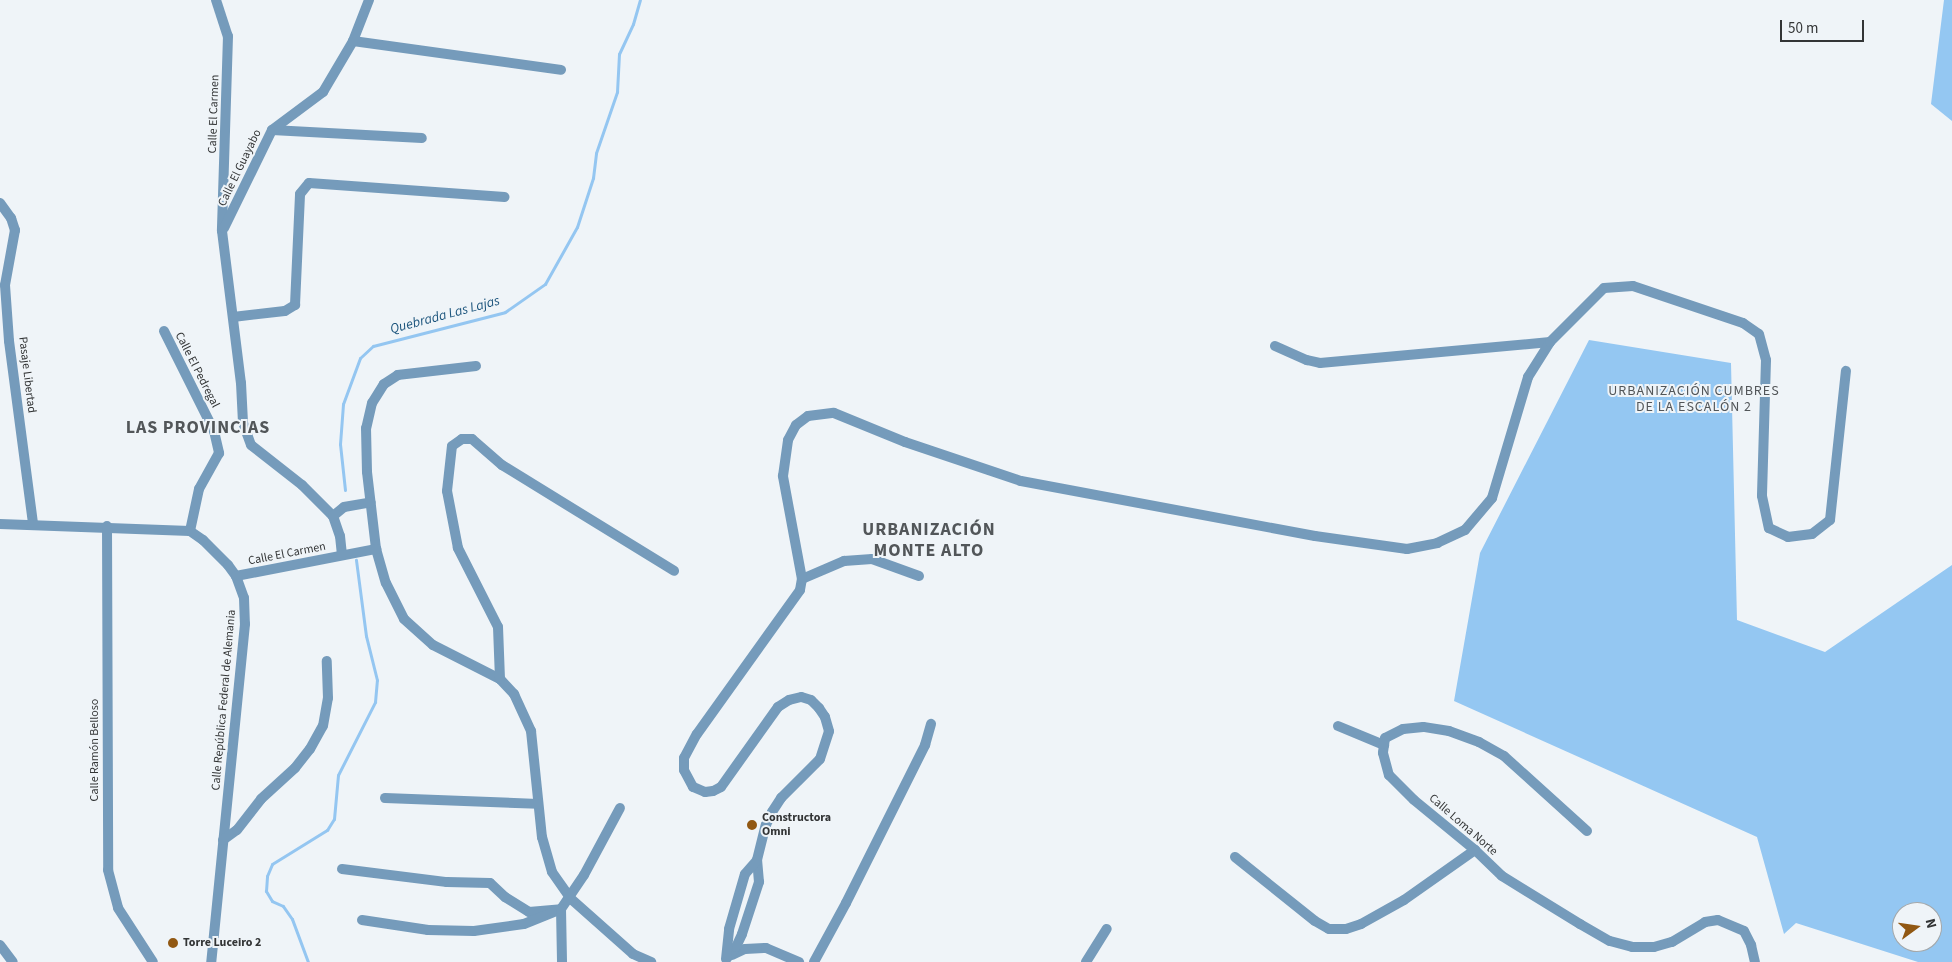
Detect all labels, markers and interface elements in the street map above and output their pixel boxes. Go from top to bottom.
scale bar [1782,10,1866,42]
text: 50 m [1788,18,1818,39]
street label: Calle El Carmen [205,74,223,154]
street label: Calle El Guayabo [215,127,265,209]
water label: Quebrada Las Lajas [388,292,502,338]
street label: Calle El Pedregal [172,330,222,410]
street label: Pasaje Libertad [15,336,39,414]
district label: URBANIZACIÓN CUMBRES DE LA ESCALÓN 2 [1606,383,1782,416]
district label: LAS PROVINCIAS [124,417,272,439]
district label: URBANIZACIÓN MONTE ALTO [861,520,997,562]
street label: Calle El Carmen [247,539,327,569]
street label: Calle República Federal de Alemania [209,609,239,791]
street label: Calle Ramón Belloso [88,699,102,801]
street label: Calle Loma Norte [1426,791,1500,859]
place label: Constructora Omni [762,811,831,839]
marker: Constructora Omni [746,819,758,831]
north arrow [1892,902,1942,952]
text: N [1920,917,1941,931]
place label: Torre Luceiro 2 [183,936,261,950]
marker: Torre Luceiro 2 [167,937,179,949]

